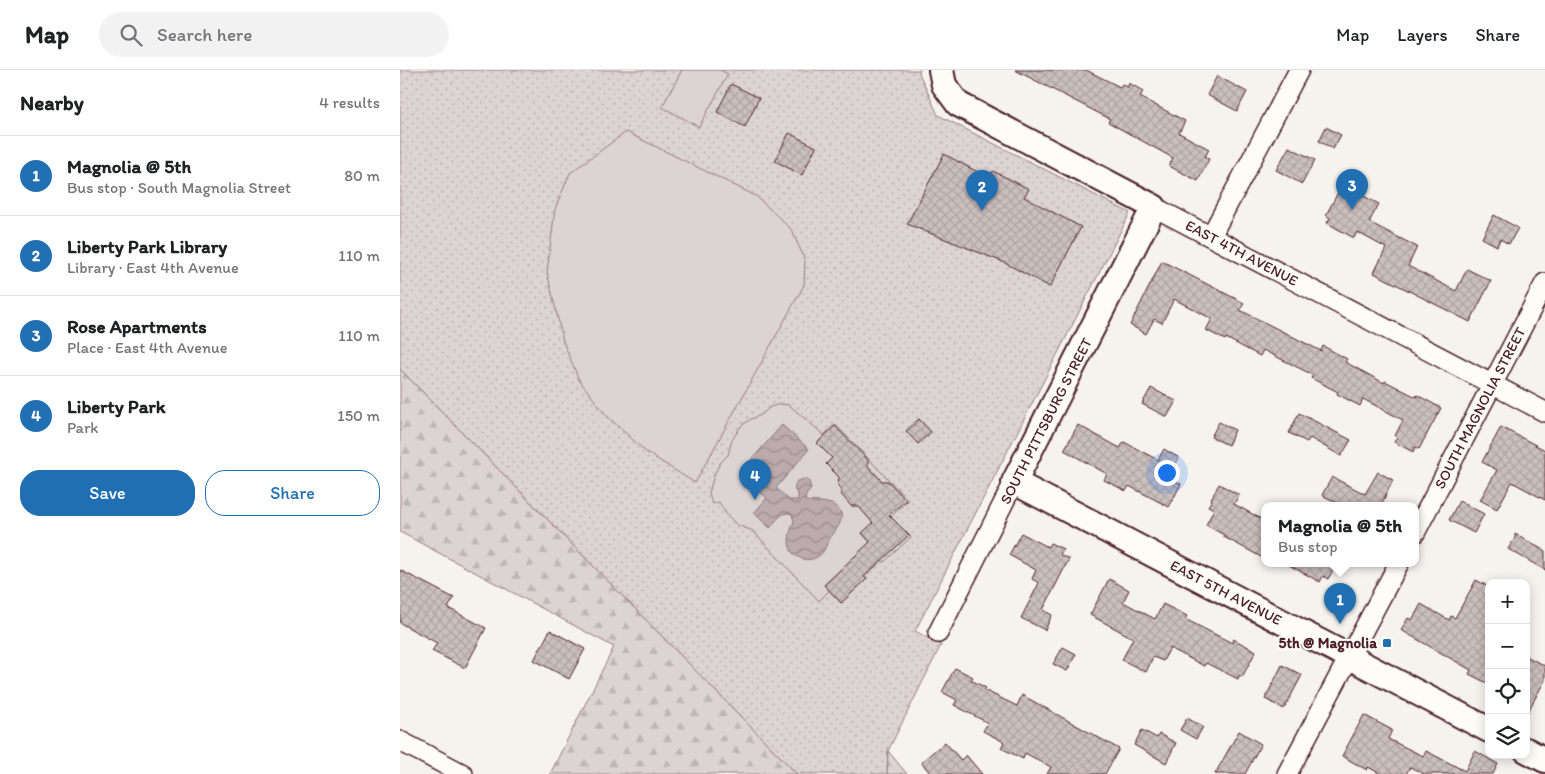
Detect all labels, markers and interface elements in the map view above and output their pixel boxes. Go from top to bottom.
search box [99,12,449,57]
text: Map [25,20,69,49]
icon: search [117,21,145,49]
text: Search here [157,23,252,46]
text: Map [1336,24,1369,46]
text: Layers [1397,24,1447,46]
text: Share [1475,24,1520,46]
text: Nearby [20,90,84,115]
text: 4 results [319,93,380,112]
text: Magnolia @ 5th [67,155,191,178]
text: 1 [32,166,40,185]
text: 80 m [344,166,380,185]
pin: 3 [1336,169,1368,210]
pin: 2 [966,170,998,211]
text: Bus stop · South Magnolia Street [67,178,291,197]
street label: EAST 4TH AVENUE [1182,216,1301,290]
text: Liberty Park Library [67,235,227,258]
text: 2 [32,246,40,265]
text: 110 m [338,246,380,265]
text: Library · East 4th Avenue [67,258,239,277]
text: Rose Apartments [67,315,207,338]
street label: SOUTH MAGNOLIA STREET [1431,323,1530,492]
text: 3 [32,326,40,345]
text: 110 m [338,326,380,345]
street label: SOUTH PITTSBURG STREET [996,334,1096,507]
text: Place · East 4th Avenue [67,338,227,357]
text: Liberty Park [67,395,166,418]
text: 4 [31,406,41,425]
text: 150 m [337,406,380,425]
text: Park [67,418,98,437]
pin: 4 [739,459,771,500]
your location [1154,460,1180,486]
button: Save [20,470,195,516]
button: Share [205,470,380,516]
popup [1261,502,1419,567]
text: Magnolia @ 5th [1278,514,1402,537]
text: Bus stop [1278,537,1338,556]
street label: EAST 5TH AVENUE [1167,556,1285,629]
map controls [1485,579,1530,759]
button: + [1485,579,1530,624]
pin: 1 [1324,583,1356,624]
button: − [1485,624,1530,669]
place label: 5th @ Magnolia [1279,634,1377,653]
marker: 5th @ Magnolia [1381,637,1393,649]
button: locate [1485,669,1530,714]
button: layers [1485,714,1530,759]

